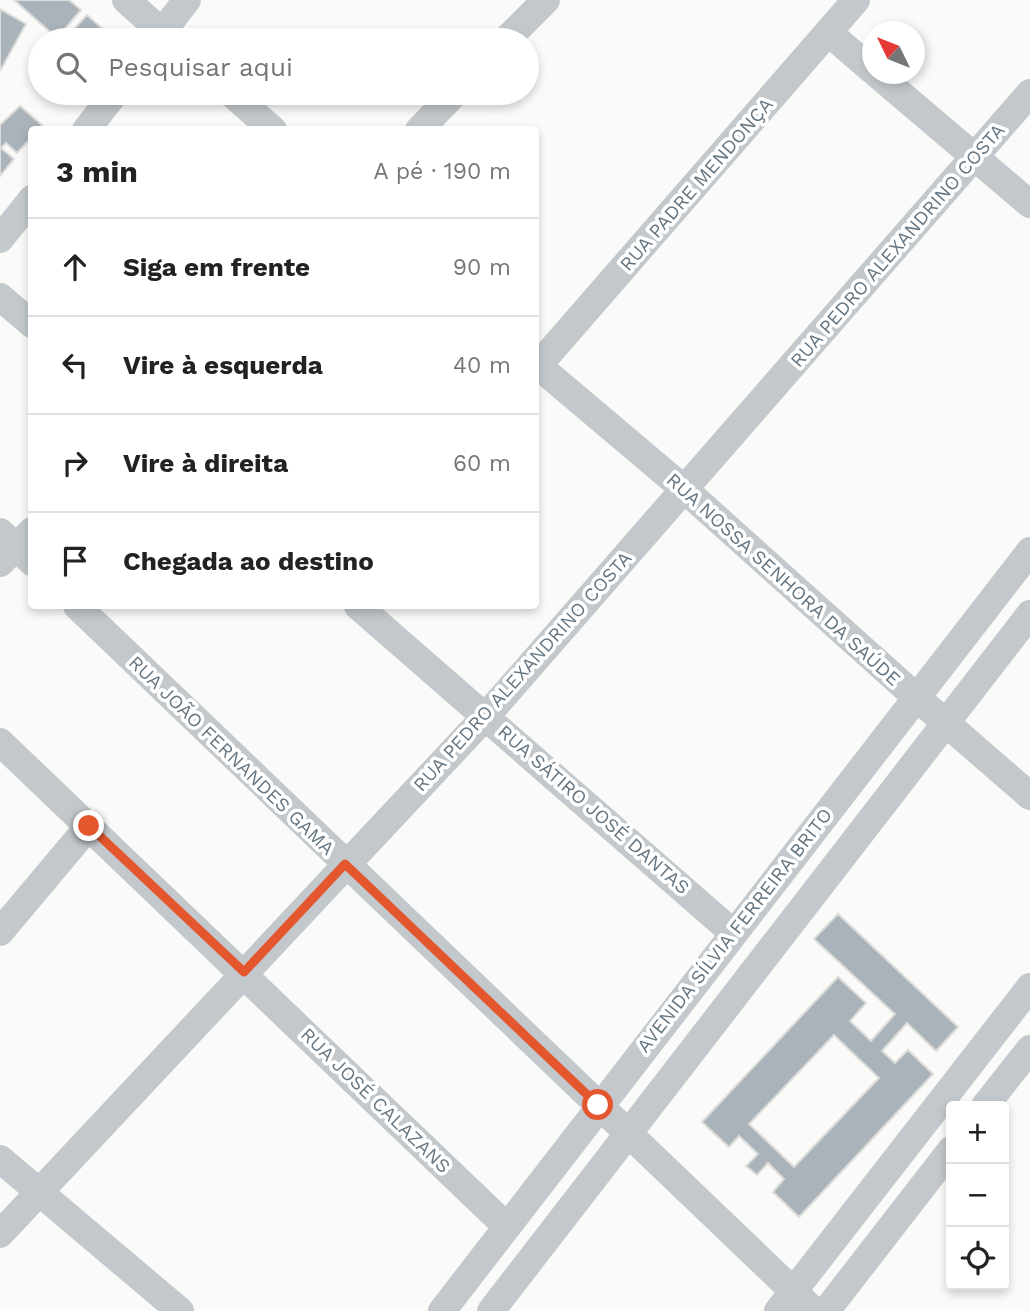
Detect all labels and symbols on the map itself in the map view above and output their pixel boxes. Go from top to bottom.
north arrow [862,21,925,84]
street label: RUA PADRE MENDONÇA [615,93,778,276]
street label: RUA PEDRO ALEXANDRINO COSTA [785,119,1010,372]
street label: RUA NOSSA SENHORA DA SAÚDE [662,468,905,691]
street label: RUA PEDRO ALEXANDRINO COSTA [408,546,637,796]
street label: RUA JOÃO FERNANDES GAMA [124,651,340,860]
street label: RUA SÁTIRO JOSÉ DANTAS [493,720,694,899]
street label: AVENIDA SÍLVIA FERREIRA BRITO [632,803,837,1057]
route end [73,810,104,841]
street label: RUA JOSÉ CALAZANS [296,1023,455,1178]
route start [582,1089,613,1120]

